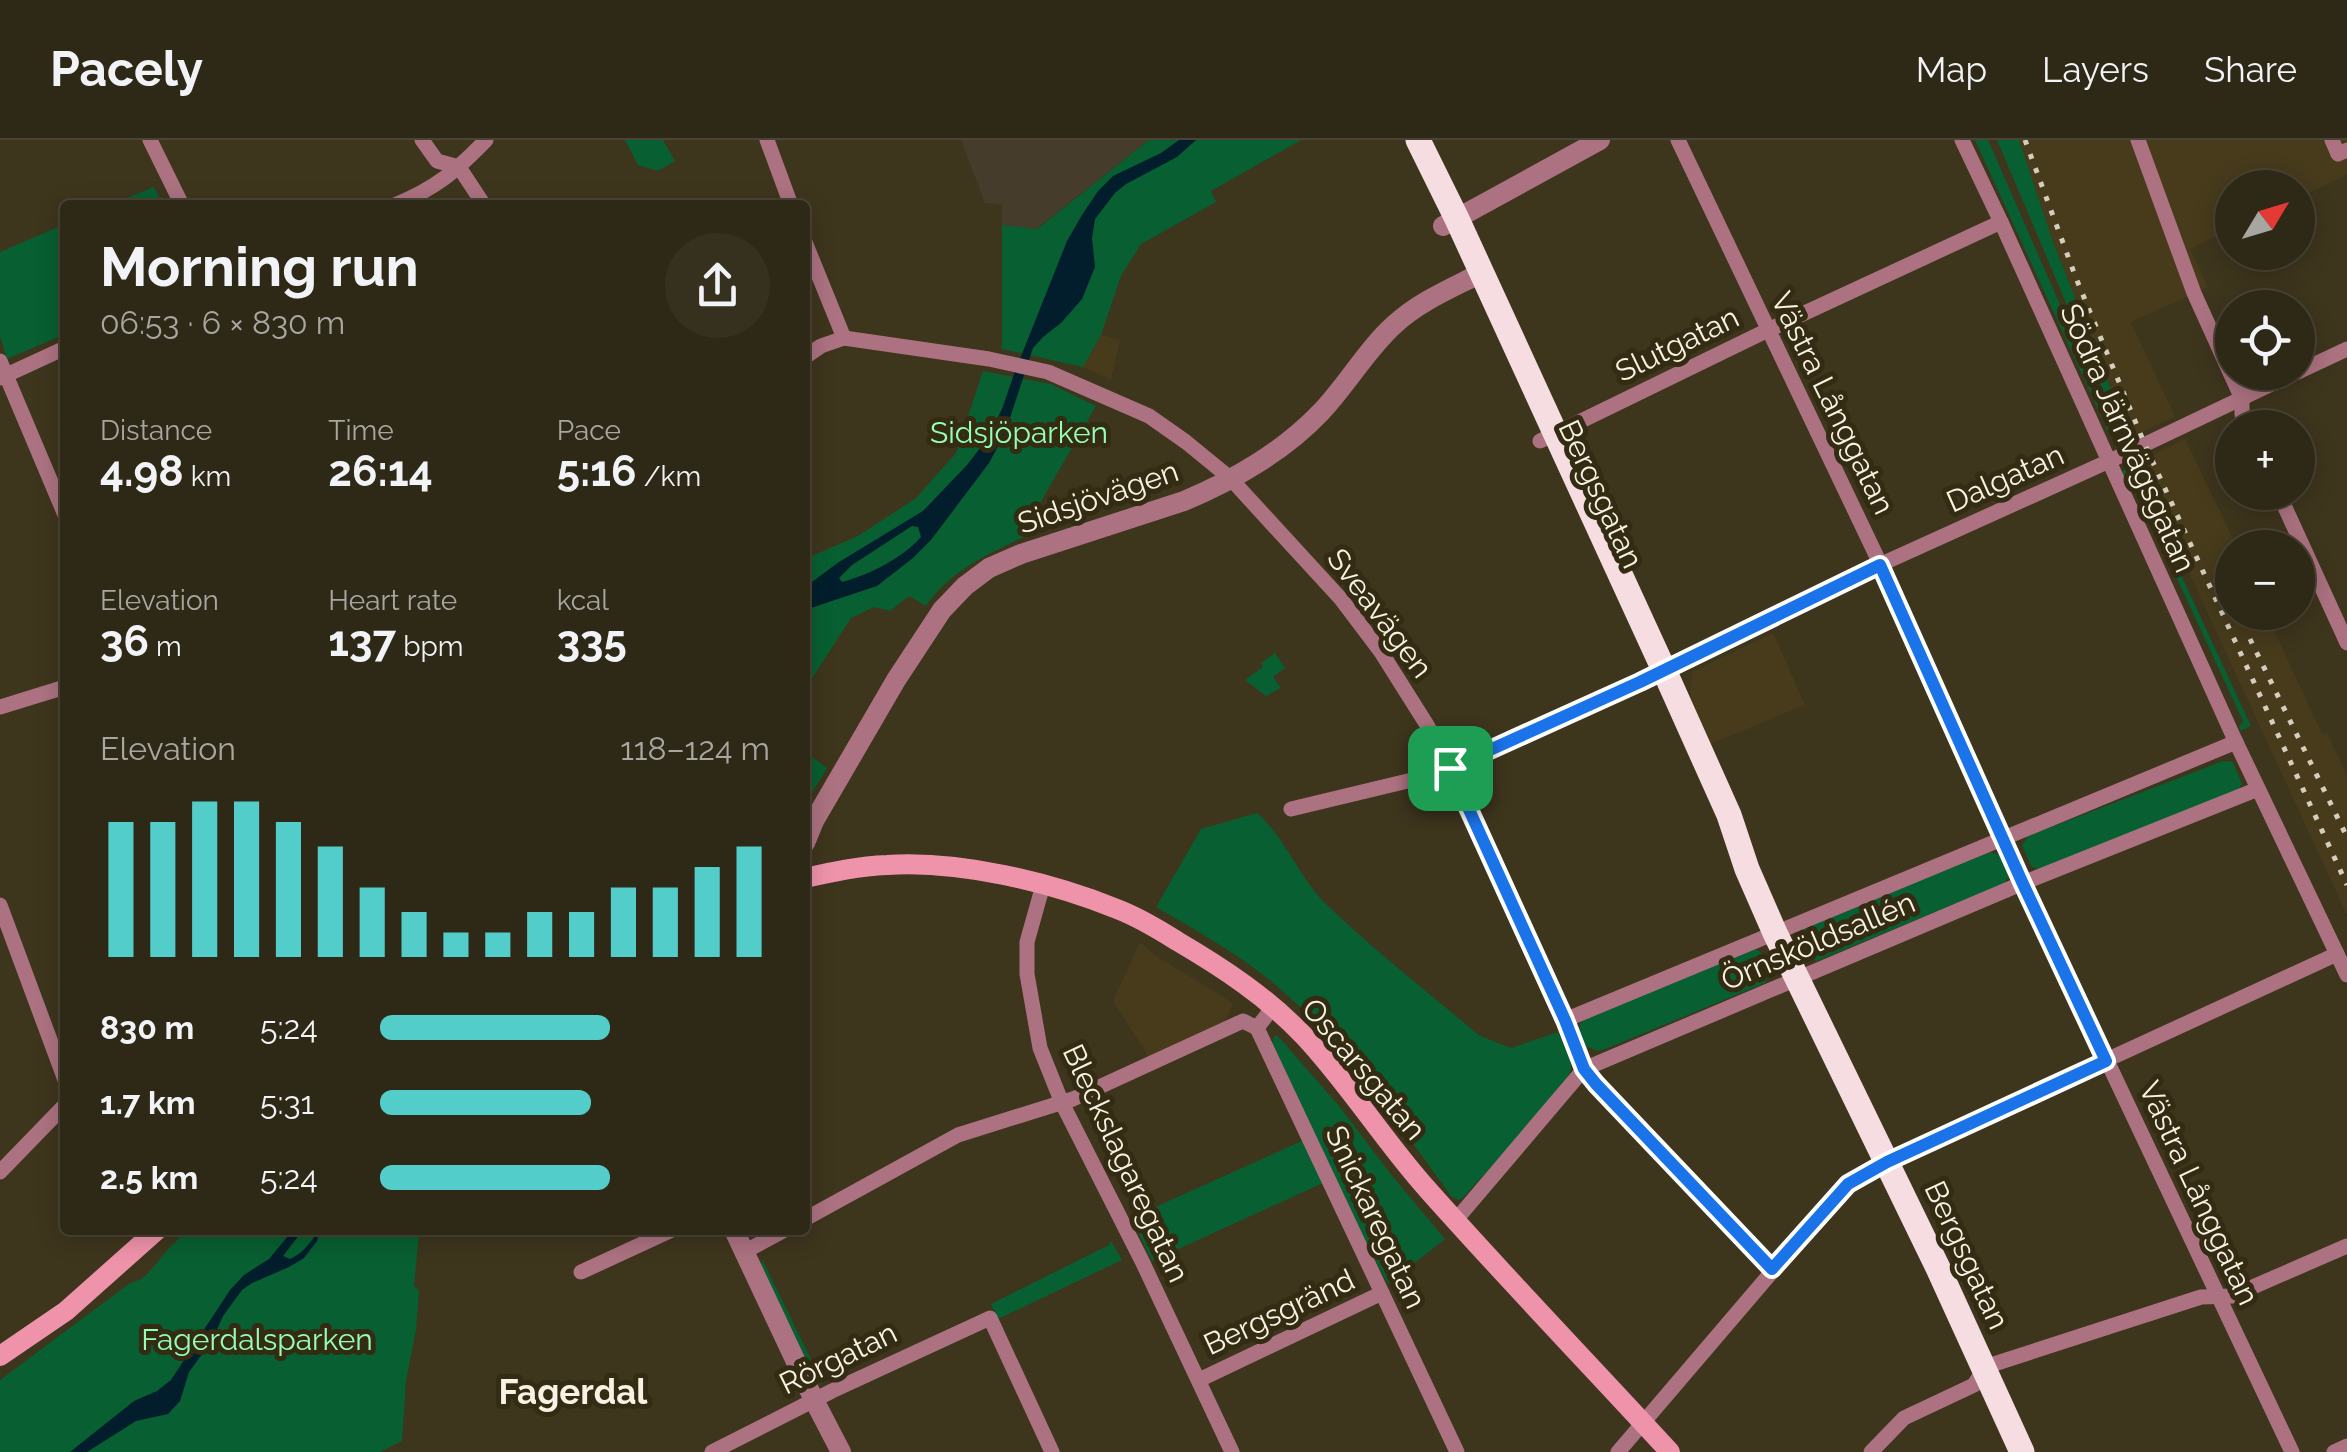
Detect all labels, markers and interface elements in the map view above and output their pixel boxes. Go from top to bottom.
text: Pacely [50,41,203,97]
text: Map [1916,49,1987,90]
text: Layers [2042,49,2149,90]
text: Share [2204,49,2297,90]
north arrow [2215,170,2315,270]
map controls [2215,170,2315,630]
button: share [665,233,770,338]
text: Morning run [100,234,419,299]
street label: Västra Långgatan [1764,286,1902,520]
button: locate [2215,290,2315,390]
street label: Södra Järnvägsgatan [2053,298,2203,578]
street label: Slutgatan [1610,299,1744,389]
text: 06:53 · 6 × 830 m [100,304,345,341]
button: + [2215,410,2315,510]
text: Distance [100,414,212,447]
text: Time [328,414,394,447]
text: Pace [557,414,621,447]
street label: Bergsgatan [1551,414,1651,574]
park label: Sidsjöparken [930,415,1108,450]
street label: Dalgatan [1941,437,2069,519]
text: 4.98 [100,447,184,496]
text: 26:14 [328,447,433,496]
text: 5:16 [557,447,637,496]
street label: Sidsjövägen [1013,453,1183,541]
text: km [184,460,231,493]
text: /km [637,460,701,493]
button: − [2215,530,2315,630]
street label: Sveavägen [1320,542,1440,684]
text: Elevation [100,584,219,617]
text: Heart rate [328,584,457,617]
text: kcal [557,584,609,617]
text: 36 [100,617,149,666]
text: 137 [328,617,396,666]
text: 335 [557,617,627,666]
text: m [149,630,182,663]
text: bpm [396,630,464,663]
pin [1408,726,1493,811]
text: Elevation [100,730,236,767]
text: 118–124 m [620,730,770,767]
icon: arrive [1423,741,1478,796]
street label: Örnsköldsallén [1716,884,1920,998]
street label: Oscarsgatan [1295,991,1433,1147]
text: 830 m [100,1009,194,1046]
text: 5:24 [260,1009,318,1046]
street label: Bleckslagaregatan [1056,1039,1196,1287]
street label: Västra Långgatan [2132,1076,2266,1310]
text: 1.7 km [100,1084,196,1121]
text: 5:31 [260,1084,314,1121]
street label: Snickaregatan [1318,1120,1434,1314]
text: 2.5 km [100,1159,198,1196]
text: 5:24 [260,1159,318,1196]
street label: Bergsgatan [1917,1175,2017,1335]
street label: Bergsgränd [1198,1262,1360,1362]
street label: Rörgatan [774,1315,902,1401]
park label: Fagerdalsparken [141,1322,373,1357]
district label: Fagerdal [499,1371,648,1412]

